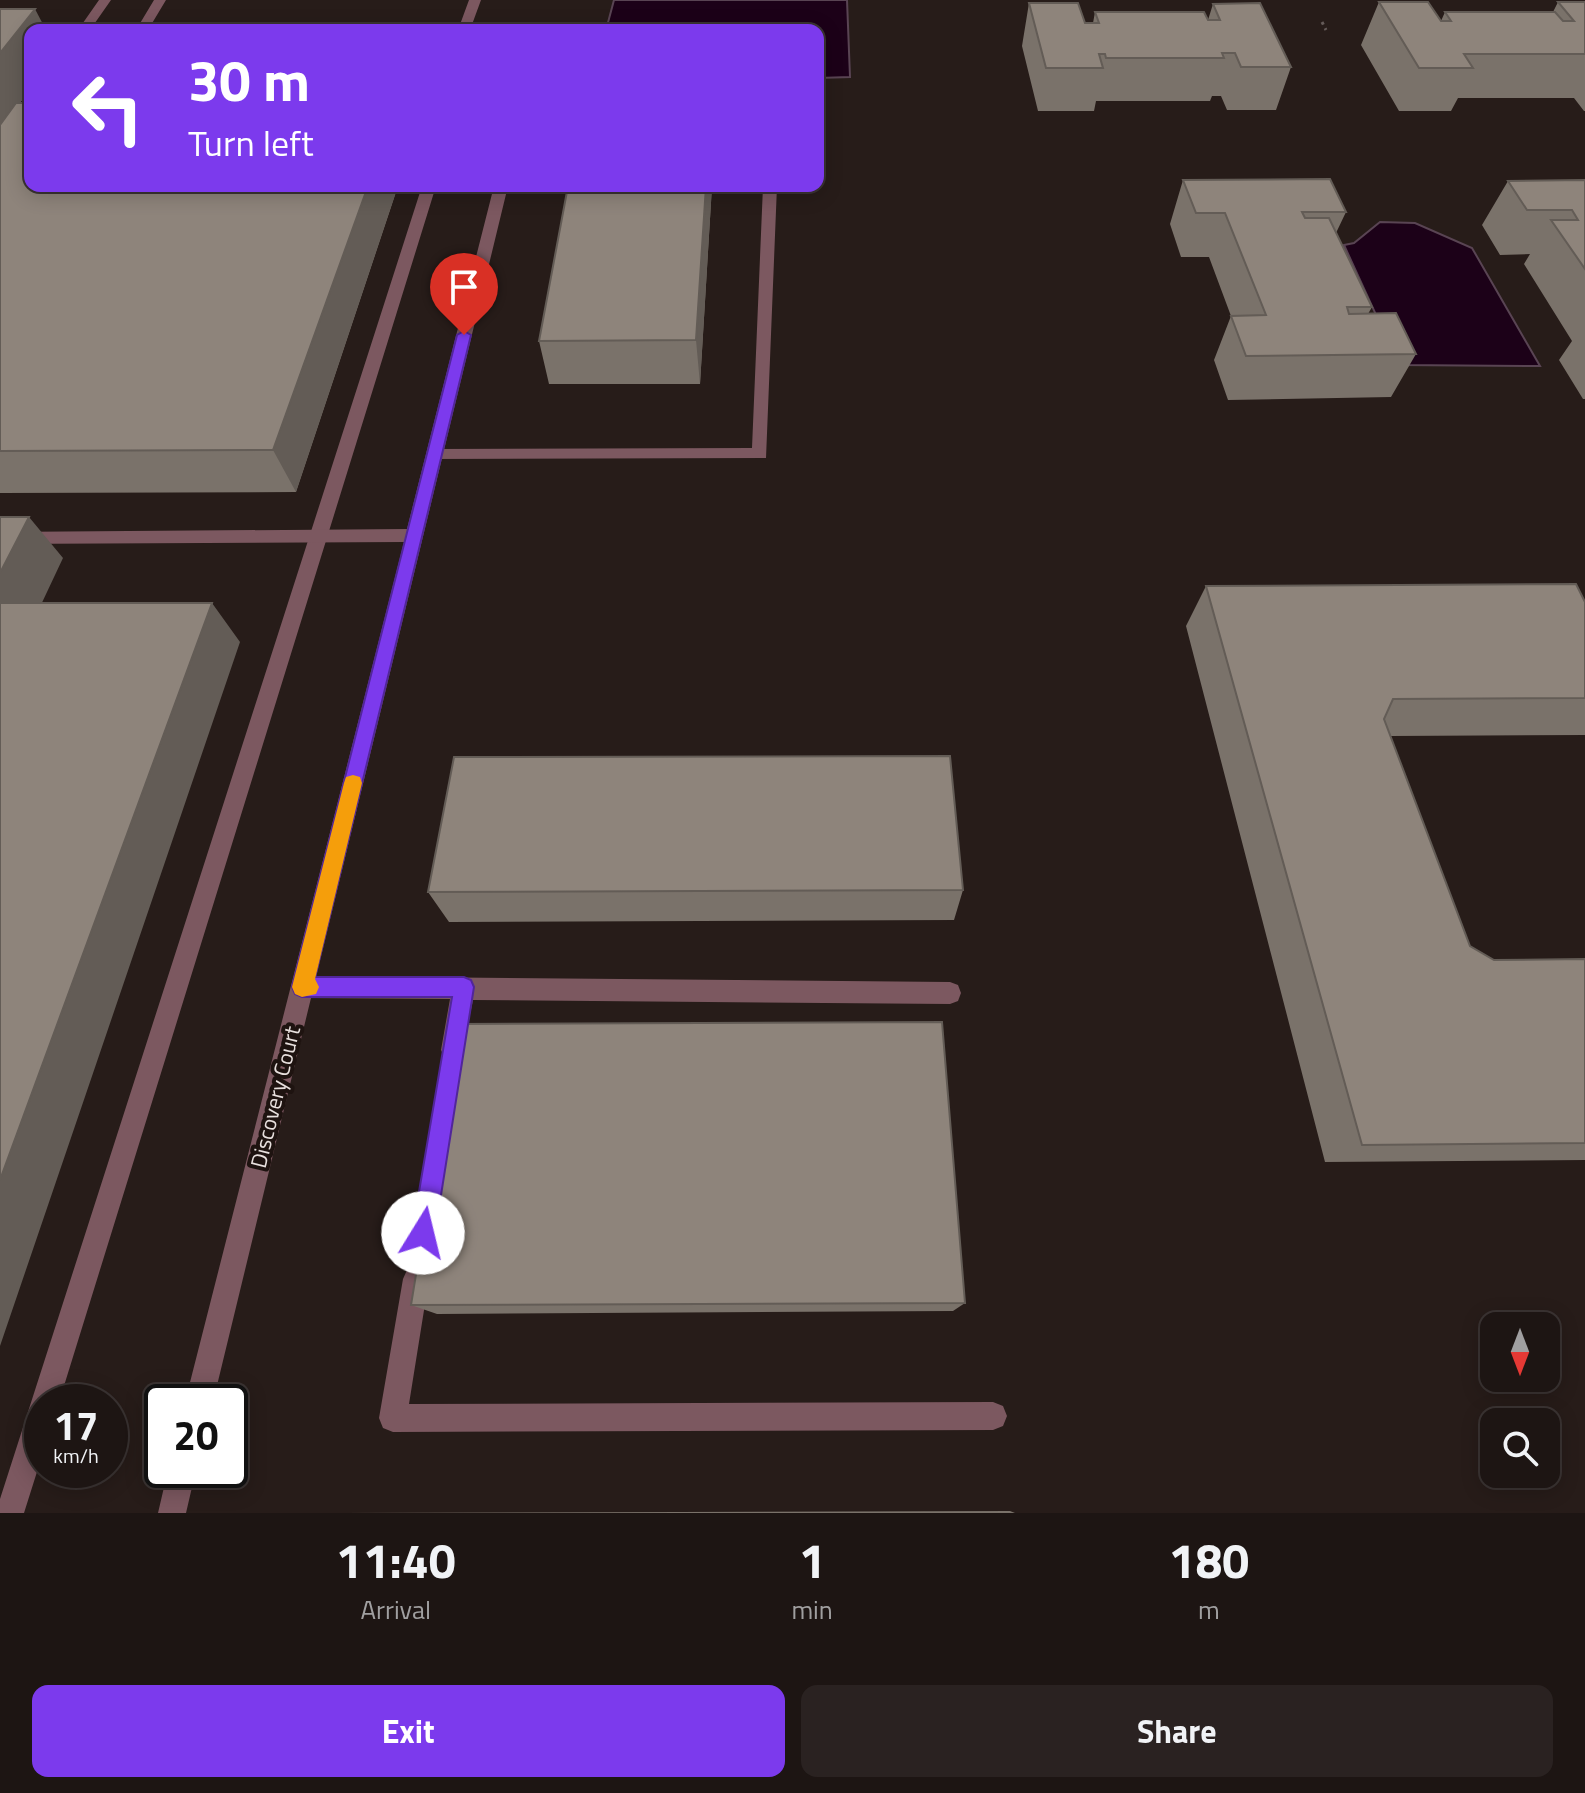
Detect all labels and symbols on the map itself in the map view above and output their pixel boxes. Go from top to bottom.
pin [430,253,498,335]
street label: Discovery Court [241,1022,309,1171]
position arrow [381,1191,465,1275]
north arrow [1480,1312,1560,1392]
speed limit sign: 20 [144,1384,248,1488]

